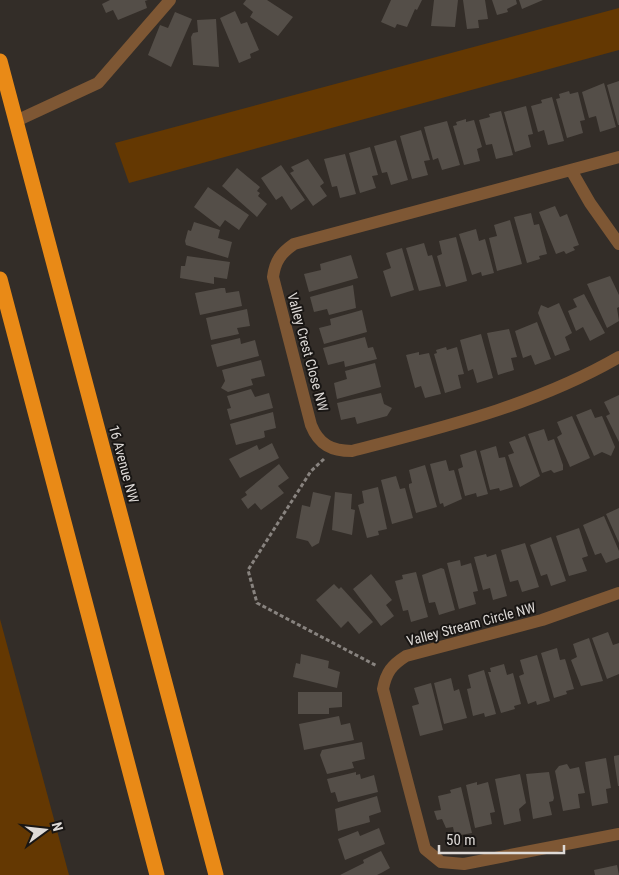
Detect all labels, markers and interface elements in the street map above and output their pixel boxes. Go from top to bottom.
street label: Valley Crest Close NW [284,291,332,413]
street label: 16 Avenue NW [106,423,142,505]
street label: Valley Stream Circle NW [405,599,538,649]
north arrow [20,805,70,855]
text: N [49,820,66,833]
scale bar [439,822,564,854]
text: 50 m [446,831,476,849]

